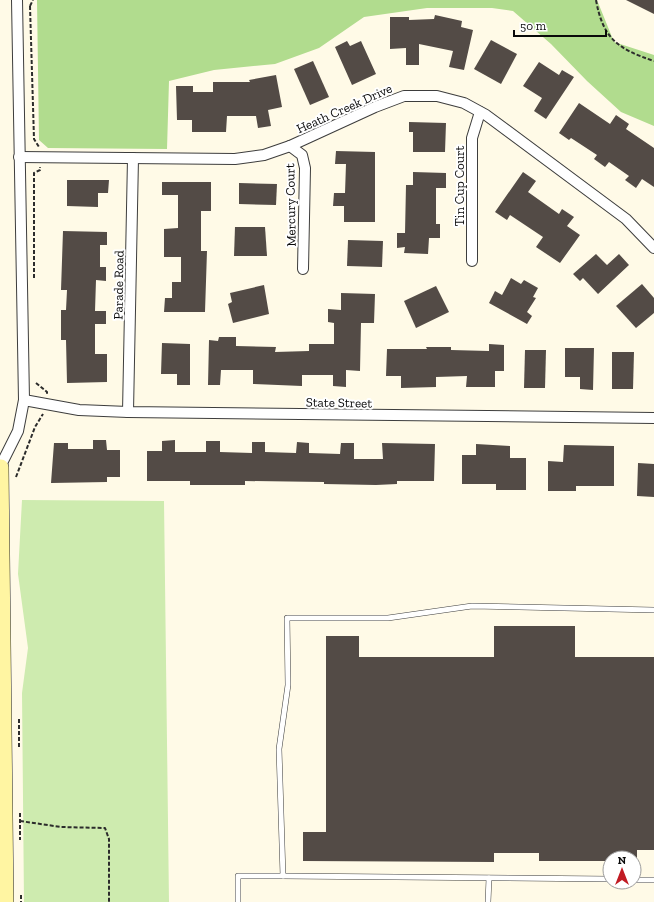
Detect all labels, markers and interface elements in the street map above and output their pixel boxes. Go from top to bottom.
scale bar [514,12,606,38]
text: 50 m [520,19,547,33]
street label: Heath Creek Drive [294,81,394,136]
street label: Tin Cup Court [452,146,467,226]
street label: Mercury Court [282,163,299,247]
street label: Parade Road [110,250,127,320]
street label: State Street [306,394,372,411]
north arrow [602,850,642,890]
text: N [618,854,627,867]

